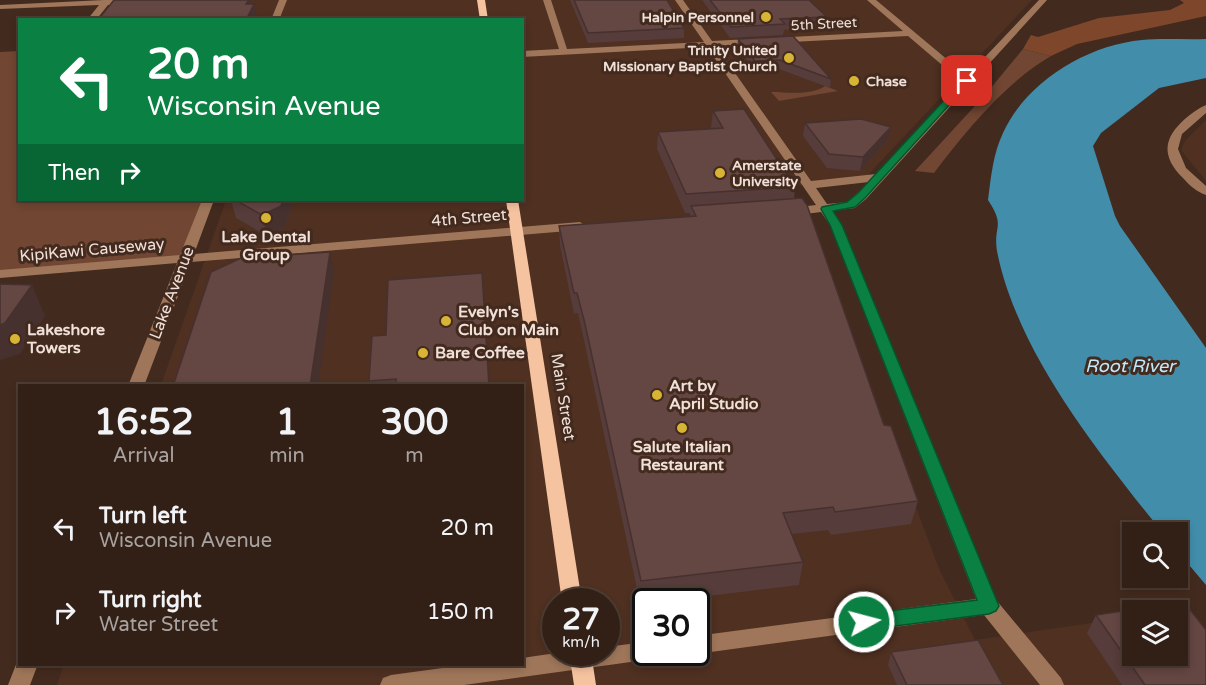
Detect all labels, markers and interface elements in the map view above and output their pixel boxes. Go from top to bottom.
place label: Halpin Personnel [641,9,754,26]
marker: Halpin Personnel [759,10,773,24]
street label: 5th Street [790,14,858,34]
text: 20 m [147,39,249,90]
icon: left [48,42,126,120]
place label: Trinity United Missionary Baptist Church [603,42,777,75]
marker: Trinity United Missionary Baptist Church [782,51,796,65]
pin [941,55,992,106]
icon: arrive [950,64,983,97]
place label: Chase [866,73,907,90]
marker: Chase [847,74,861,88]
text: Wisconsin Avenue [147,90,381,123]
icon: right [113,156,146,189]
place label: Amerstate University [732,157,801,190]
text: Then [48,160,101,186]
marker: Amerstate University [713,166,727,180]
street label: 4th Street [430,205,508,231]
marker: Lake Dental Group [259,211,273,225]
place label: Lake Dental Group [221,227,311,265]
street label: KipiKawi Causeway [19,234,166,266]
street label: Lake Avenue [145,244,199,342]
place label: Evelyn's Club on Main [458,302,559,340]
marker: Evelyn's Club on Main [439,314,453,328]
place label: Lakeshore Towers [26,320,105,358]
marker: Lakeshore Towers [8,332,22,346]
place label: Bare Coffee [435,343,525,363]
marker: Bare Coffee [416,346,430,360]
street label: Main Street [546,352,580,442]
water label: Root River [1085,355,1177,377]
place label: Art by April Studio [669,376,759,414]
marker: Art by April Studio [650,388,664,402]
text: 16:52 [94,401,194,444]
text: 1 [276,401,298,444]
text: 300 [380,401,448,444]
marker: Salute Italian Restaurant [675,421,689,435]
place label: Salute Italian Restaurant [633,437,731,475]
text: Arrival [113,444,175,468]
text: min [269,444,305,468]
text: m [405,444,424,468]
text: Turn left [99,503,187,529]
icon: left [48,512,81,545]
text: 20 m [440,515,494,541]
map controls [1122,522,1188,666]
button: search [1122,522,1188,588]
text: Wisconsin Avenue [99,529,272,553]
text: Turn right [99,587,201,613]
speed limit sign: 30 [632,588,710,666]
position arrow [832,590,896,654]
icon: right [48,596,81,629]
text: 150 m [427,599,494,625]
button: layers [1122,600,1188,666]
text: 27 [562,601,600,638]
text: Water Street [99,613,218,637]
text: km/h [562,633,600,651]

